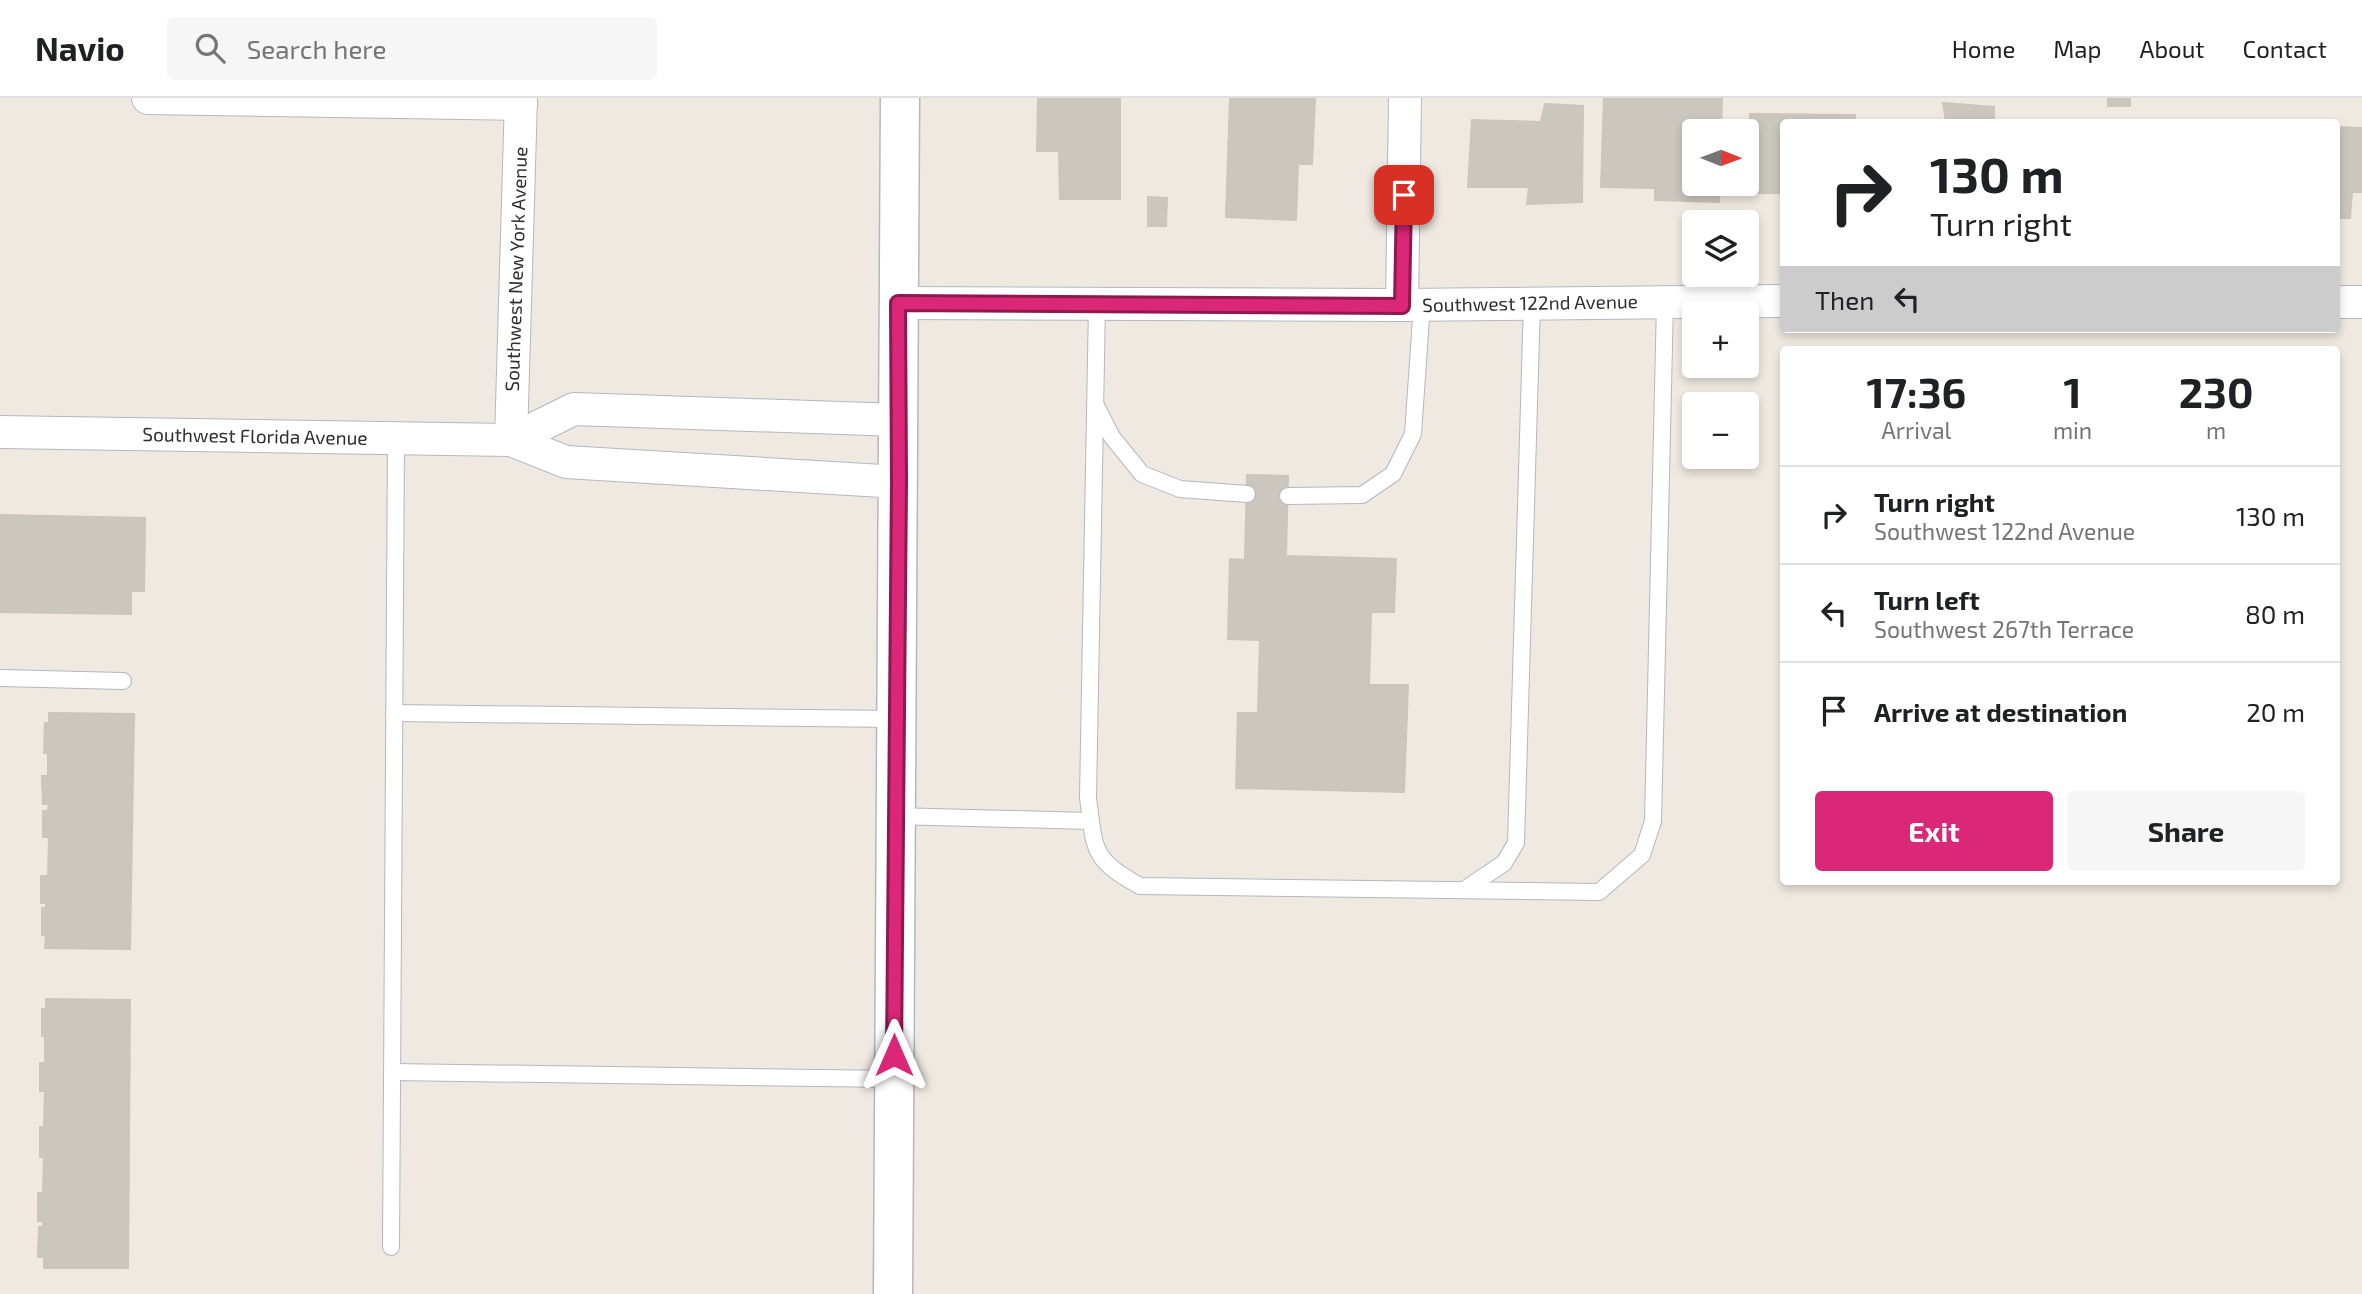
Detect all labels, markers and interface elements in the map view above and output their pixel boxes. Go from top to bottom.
search box [167,17,657,80]
text: Navio [35,28,125,68]
icon: search [191,29,229,67]
text: Search here [247,33,386,64]
text: Home [1952,34,2015,63]
text: Map [2053,34,2101,63]
text: About [2139,34,2205,63]
text: Contact [2243,34,2327,63]
north arrow [1682,119,1759,196]
map controls [1682,119,1759,469]
text: 130 m [1930,144,2064,203]
street label: Southwest New York Avenue [500,146,531,392]
icon: right [1815,147,1906,238]
pin [1374,165,1434,225]
icon: arrive [1385,176,1423,214]
text: Turn right [1930,204,2072,242]
button: layers [1682,210,1759,287]
icon: left [1888,280,1926,318]
text: Then [1815,284,1874,315]
street label: Southwest 122nd Avenue [1422,289,1638,316]
button: + [1682,301,1759,378]
text: 17:36 [1867,366,1966,416]
text: 1 [2063,366,2082,416]
text: 230 [2179,366,2253,416]
button: − [1682,392,1759,469]
text: Arrival [1881,416,1951,444]
text: min [2053,416,2092,444]
text: m [2206,416,2226,444]
street label: Southwest Florida Avenue [142,422,368,449]
text: Turn right [1874,486,1995,517]
icon: right [1815,496,1853,534]
text: 130 m [2236,500,2305,531]
text: Southwest 122nd Avenue [1874,517,2135,545]
text: Turn left [1874,584,1980,615]
icon: left [1815,594,1853,632]
text: 80 m [2245,598,2305,629]
text: Southwest 267th Terrace [1874,615,2134,643]
icon: arrive [1815,692,1853,730]
text: Arrive at destination [1874,696,2127,727]
text: 20 m [2246,696,2305,727]
button: Exit [1815,791,2053,871]
button: Share [2067,791,2305,871]
position arrow [857,1018,931,1092]

